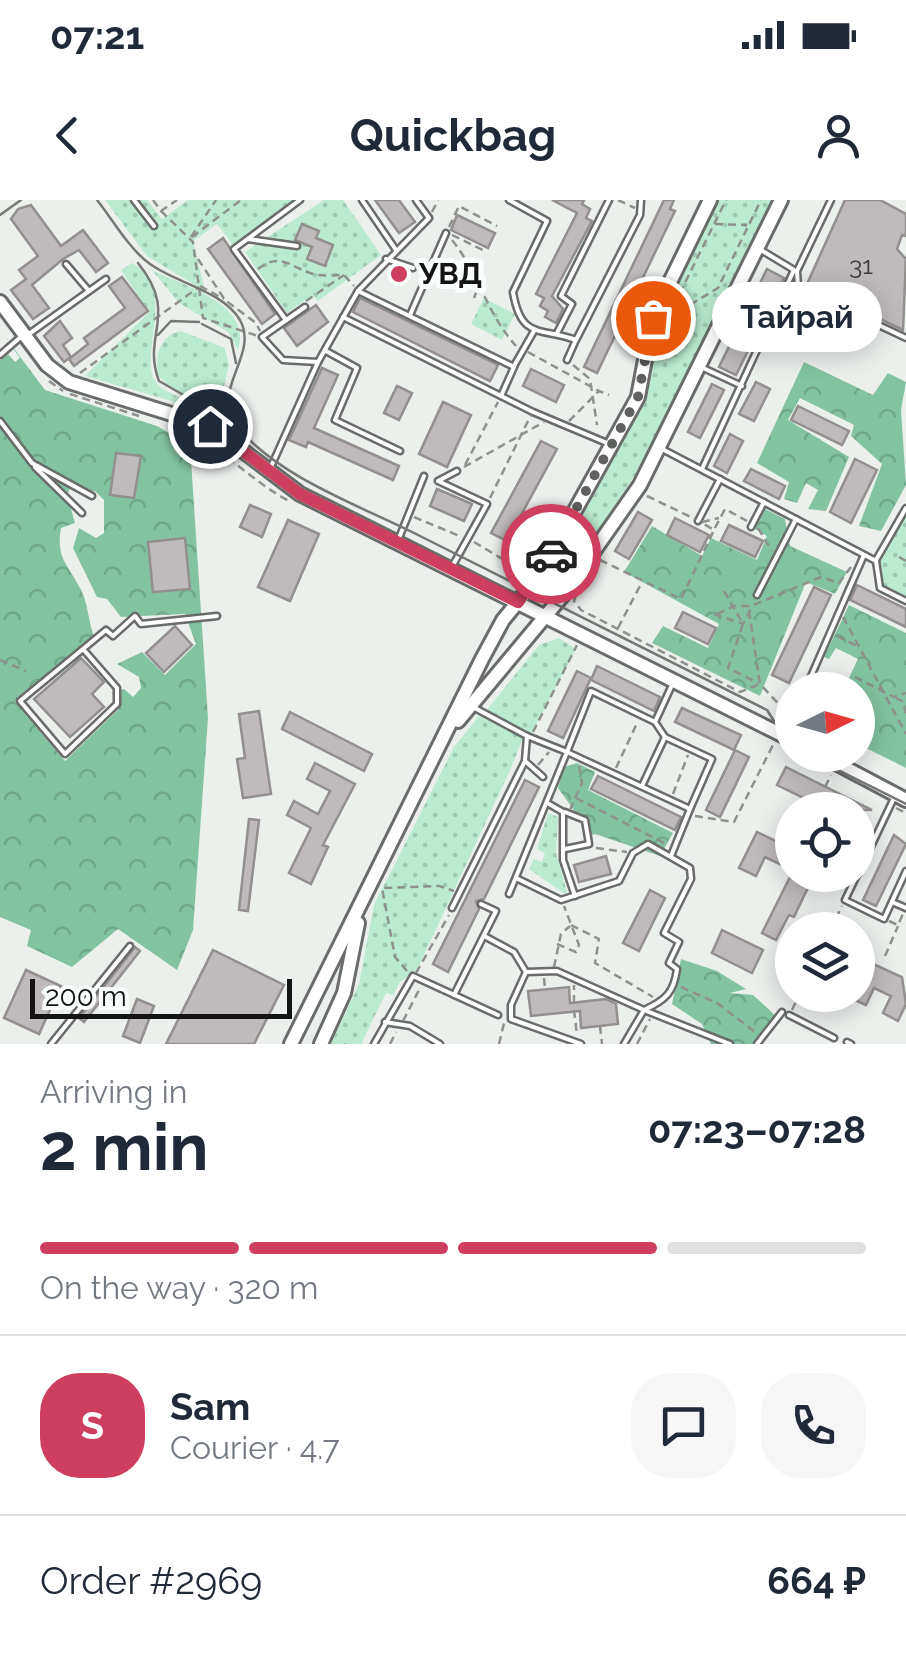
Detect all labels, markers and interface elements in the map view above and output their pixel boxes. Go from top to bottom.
text: 07:21 [50,13,144,58]
icon: back [40,108,95,163]
icon: person [811,108,866,163]
text: Quickbag [350,109,556,162]
house number: 31 [849,250,873,280]
place label: УВД [418,256,482,291]
marker: УВД [388,263,410,285]
pin [611,276,696,361]
callout: Тайрай [713,283,883,353]
icon: bag [626,291,681,346]
text: Тайрай [740,298,854,335]
pin [168,384,253,469]
icon: home [183,399,238,454]
courier [501,504,601,604]
icon: car [524,527,579,582]
north arrow [775,672,875,772]
map controls [775,672,875,1012]
button: locate [775,792,875,892]
button: layers [775,912,875,1012]
scale bar [30,974,292,1018]
text: 200 m [45,980,127,1013]
text: Arriving in [40,1073,187,1110]
text: 07:23–07:28 [648,1107,866,1152]
text: 2 min [40,1109,209,1185]
text: On the way · 320 m [40,1269,318,1306]
button: chat [631,1373,736,1478]
button: phone [761,1373,866,1478]
text: Sam [170,1384,250,1429]
text: S [81,1403,104,1448]
text: Courier · 4.7 [170,1429,340,1466]
text: Order #2969 [40,1558,262,1603]
text: 664 ₽ [767,1558,866,1603]

